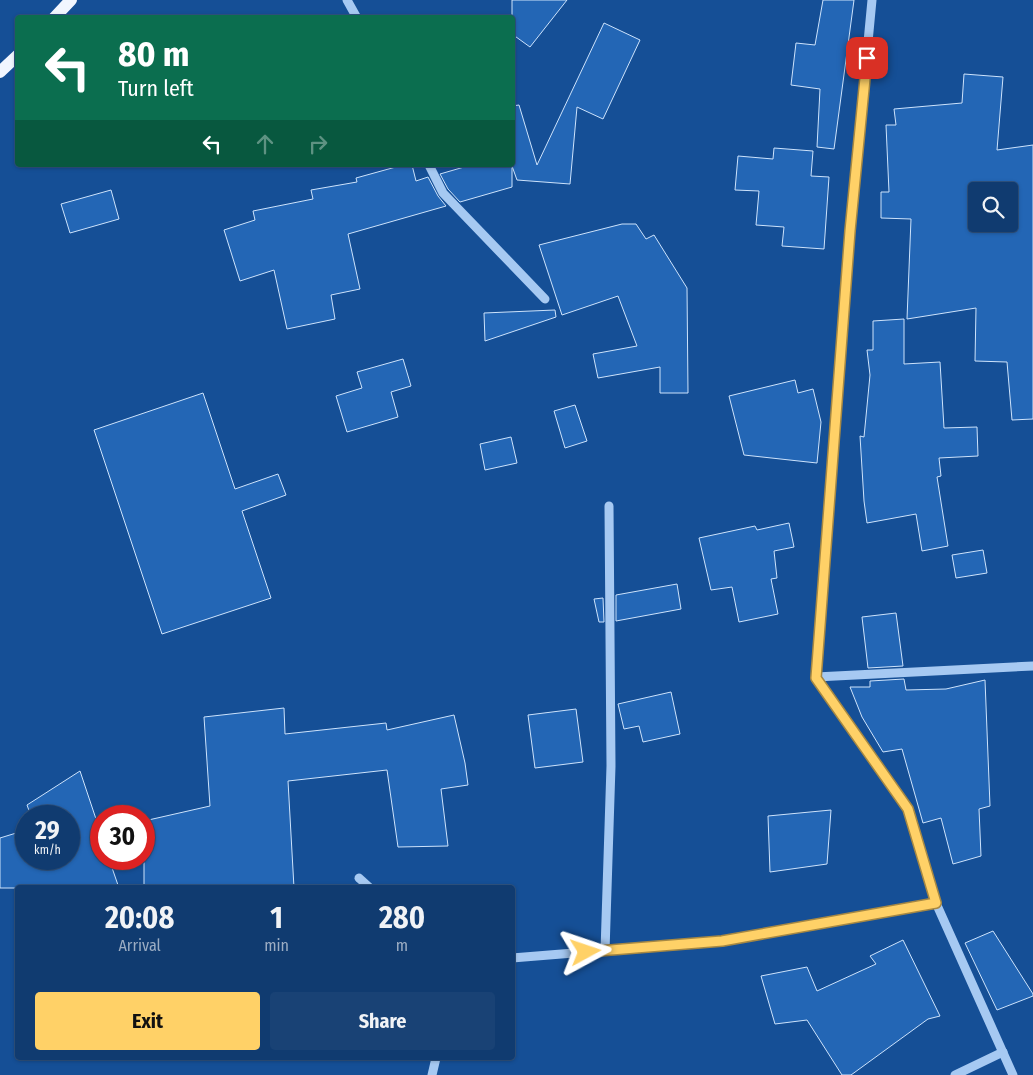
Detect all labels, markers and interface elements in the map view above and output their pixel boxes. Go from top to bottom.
text: 80 m [118,33,190,75]
icon: left [35,35,100,100]
pin [846,37,888,79]
icon: arrive [853,44,881,72]
text: Turn left [118,75,194,102]
icon: left [198,130,226,158]
icon: ahead [251,130,279,158]
icon: right [304,130,332,158]
map controls [968,182,1018,232]
button: search [968,182,1018,232]
speed limit sign: 30 [90,805,155,870]
text: 29 [35,816,60,846]
text: km/h [34,843,61,857]
text: 20:08 [105,900,174,936]
text: 1 [270,900,283,936]
text: 280 [379,900,425,936]
position arrow [559,925,611,977]
text: Arrival [118,936,161,955]
text: min [264,936,289,955]
text: m [396,936,408,955]
button: Exit [35,992,260,1050]
button: Share [270,992,495,1050]

